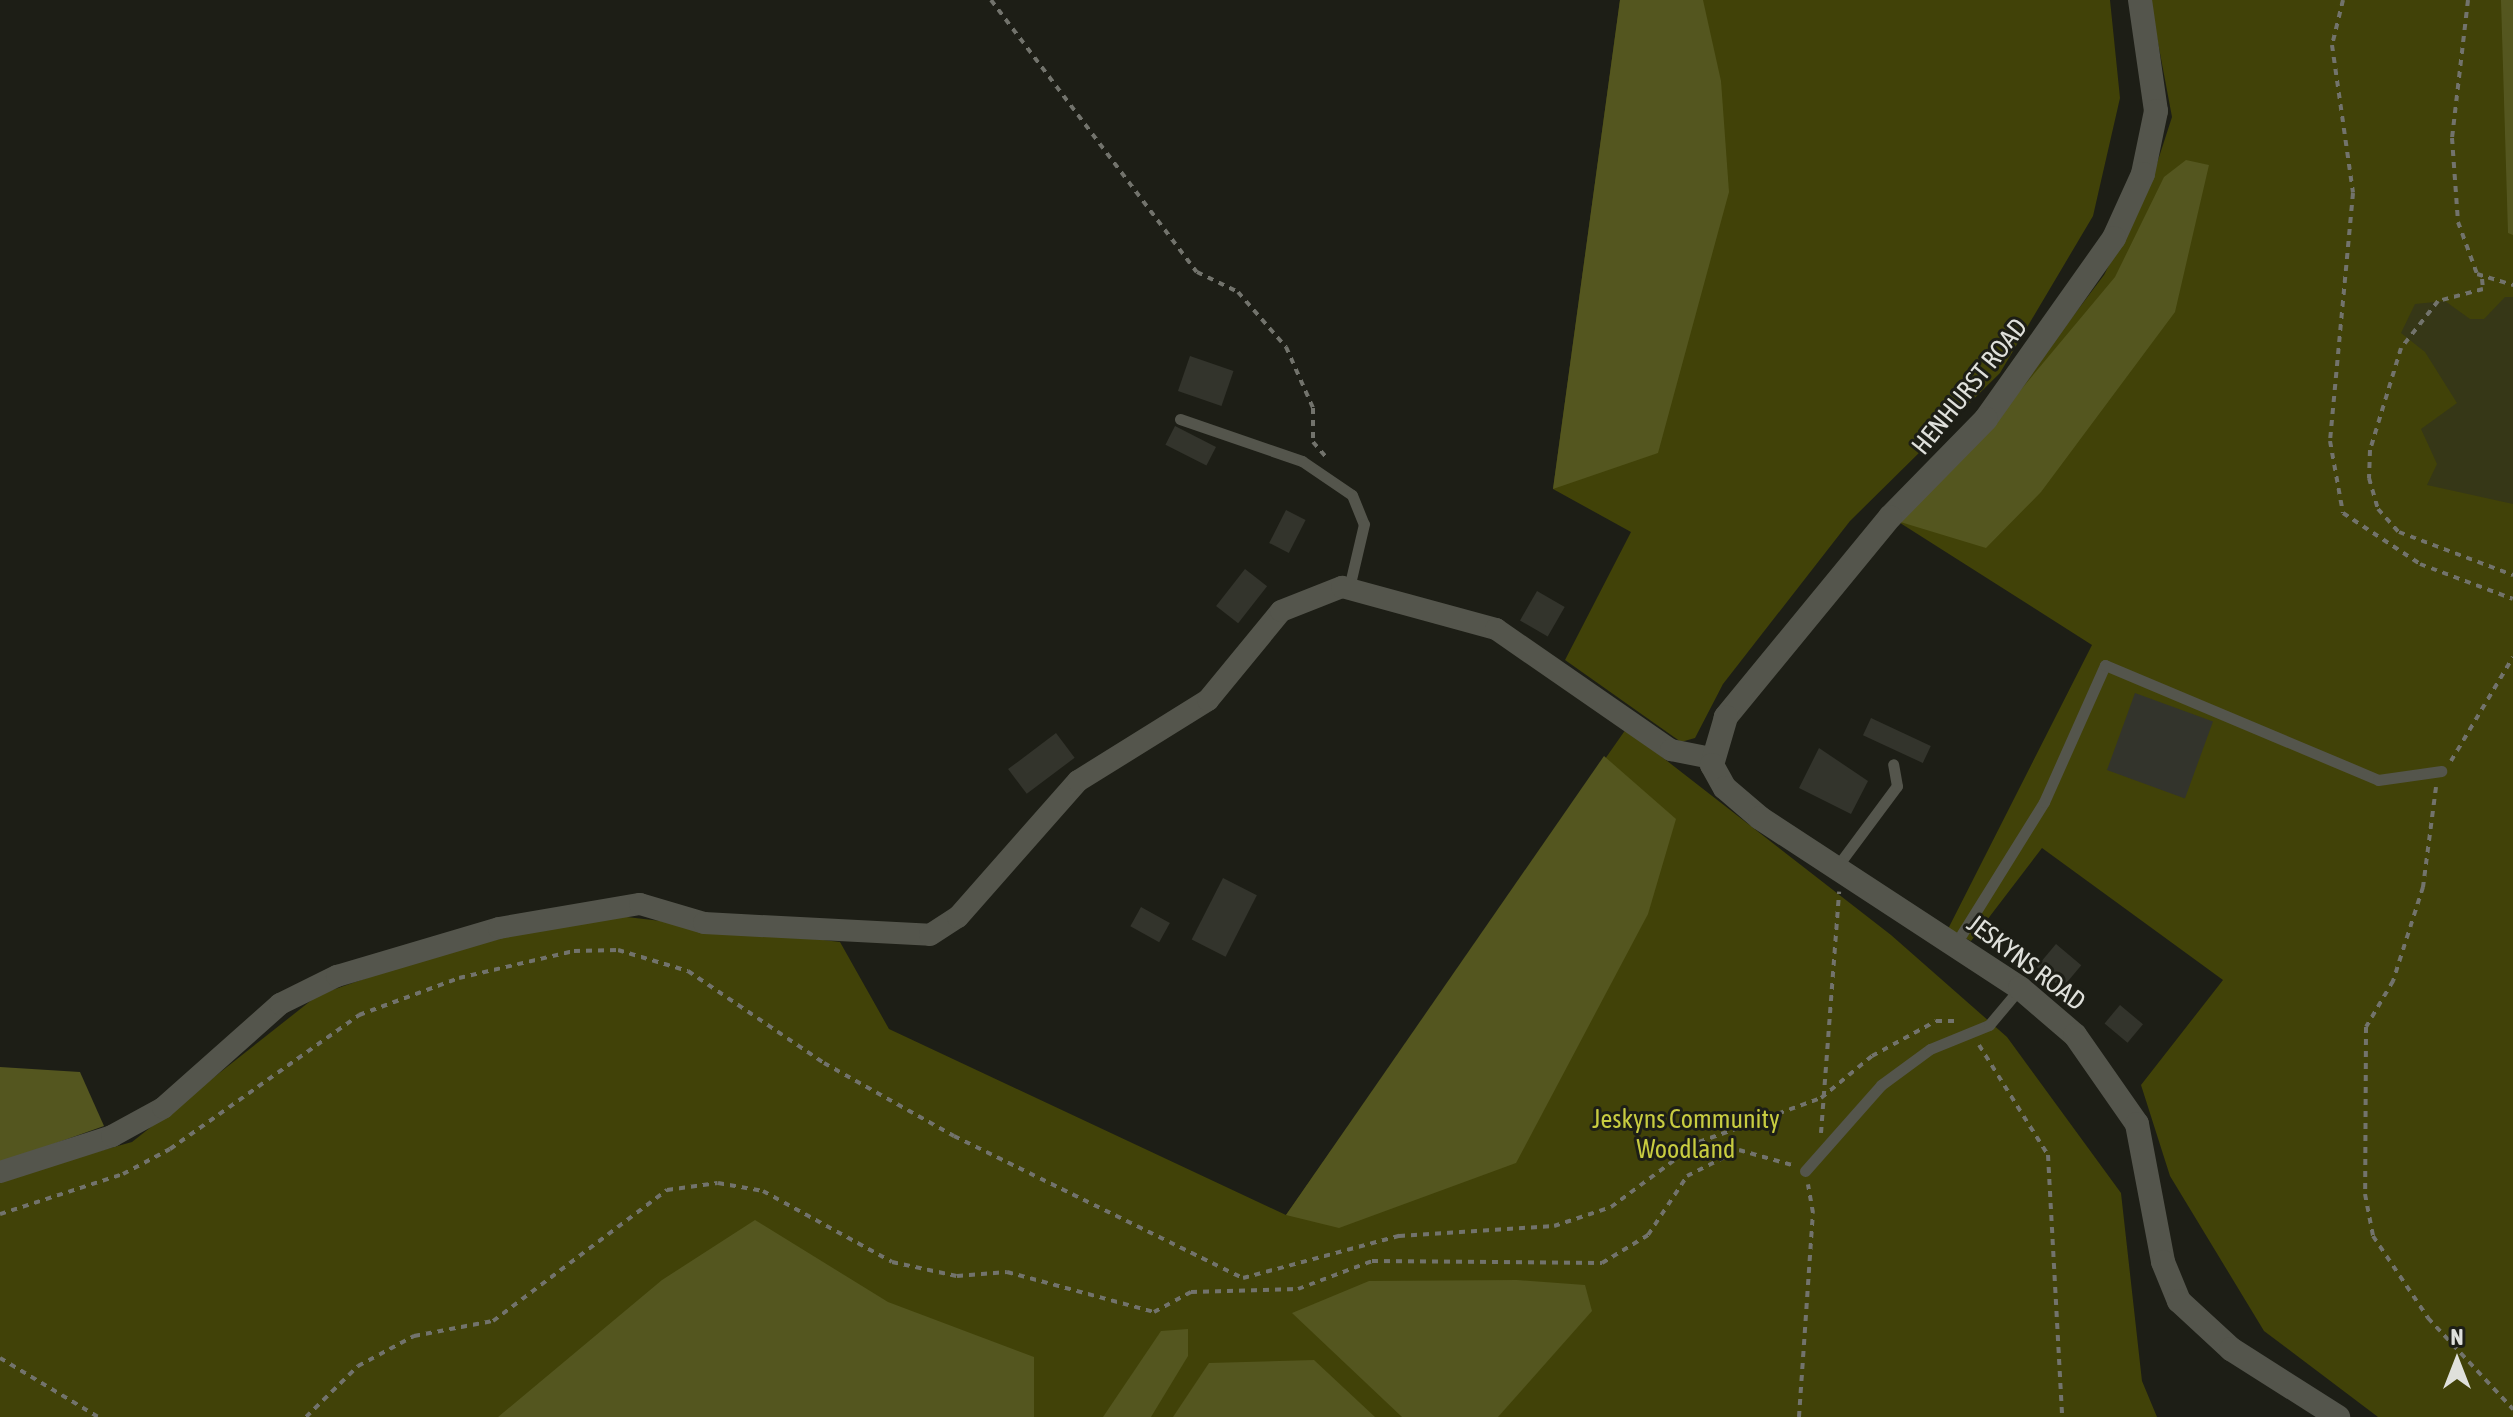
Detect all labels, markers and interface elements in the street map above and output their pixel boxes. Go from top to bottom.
street label: HENHURST ROAD [1906,313,2034,461]
street label: JESKYNS ROAD [1961,909,2091,1017]
park label: Jeskyns Community Woodland [1592,1104,1780,1166]
north arrow [2417,1321,2497,1401]
text: N [2451,1324,2463,1350]

